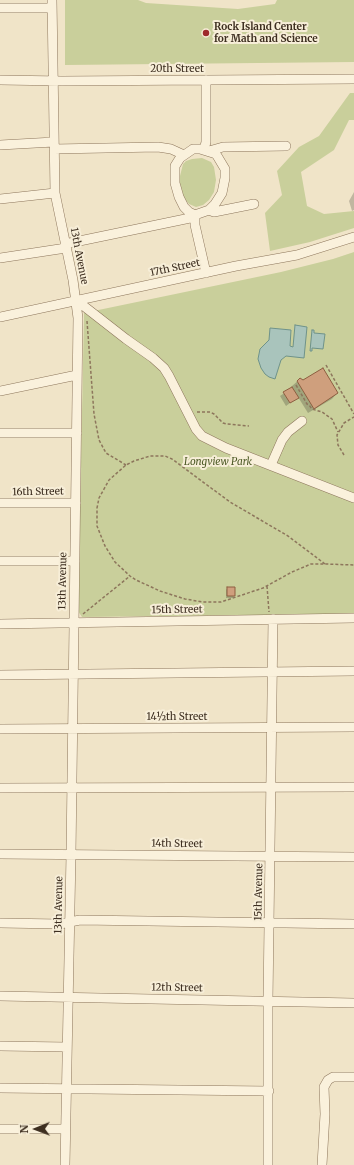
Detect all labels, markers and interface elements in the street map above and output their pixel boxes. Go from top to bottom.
place label: Rock Island Center for Math and Science [214,21,318,44]
marker: Rock Island Center for Math and Science [201,28,211,38]
street label: 20th Street [150,63,204,75]
street label: 13th Avenue [68,227,90,285]
street label: 17th Street [149,257,201,279]
park label: Longview Park [184,456,252,468]
street label: 16th Street [12,486,64,498]
street label: 13th Avenue [56,552,70,610]
street label: 15th Street [151,604,203,616]
street label: 14½th Street [147,711,207,723]
street label: 14th Street [151,838,203,850]
street label: 15th Avenue [252,863,266,921]
street label: 13th Avenue [52,876,66,934]
street label: 12th Street [151,982,203,994]
north arrow [16,1109,56,1149]
text: N [17,1125,31,1134]

